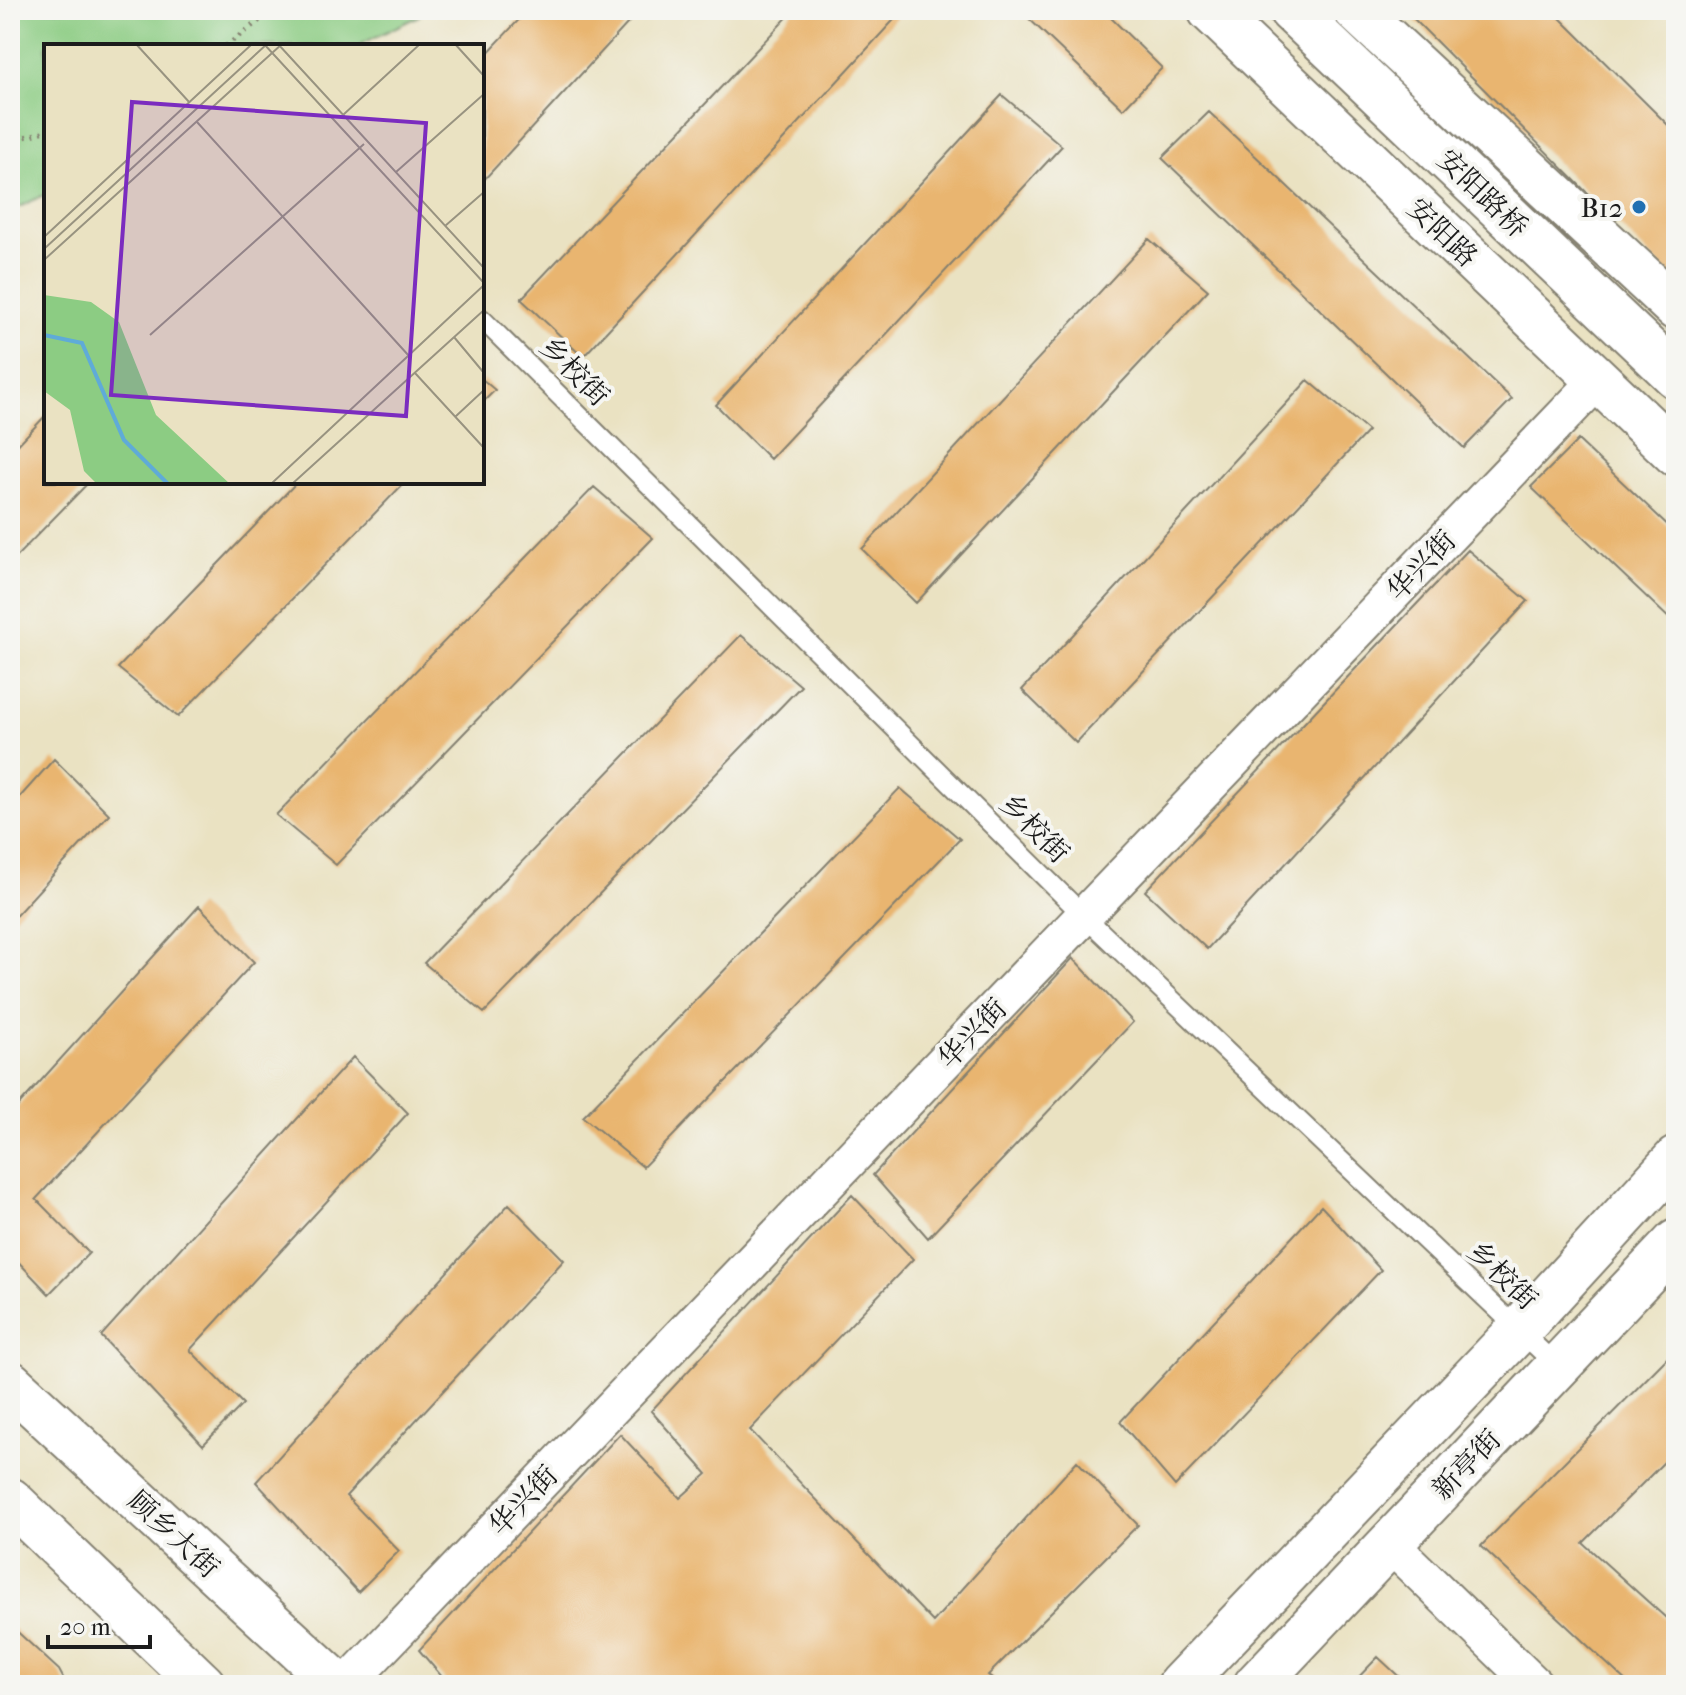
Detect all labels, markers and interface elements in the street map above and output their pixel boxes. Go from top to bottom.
inset map [44,44,484,484]
street label: 安阳路桥 [1431,142,1535,244]
street label: 安阳路 [1401,191,1485,273]
place label: B12 [1580,191,1623,224]
marker: B12 [1630,198,1648,216]
street label: 乡校街 [533,330,616,413]
street label: 华兴街 [1380,524,1462,607]
street label: 乡校街 [993,787,1076,870]
street label: 华兴街 [931,992,1013,1075]
street label: 乡校街 [1461,1234,1544,1316]
street label: 新亭街 [1425,1423,1507,1506]
street label: 华兴街 [482,1459,564,1542]
street label: 顾乡大街 [121,1484,226,1585]
scale bar [48,1599,150,1649]
text: 20 m [60,1613,111,1641]

